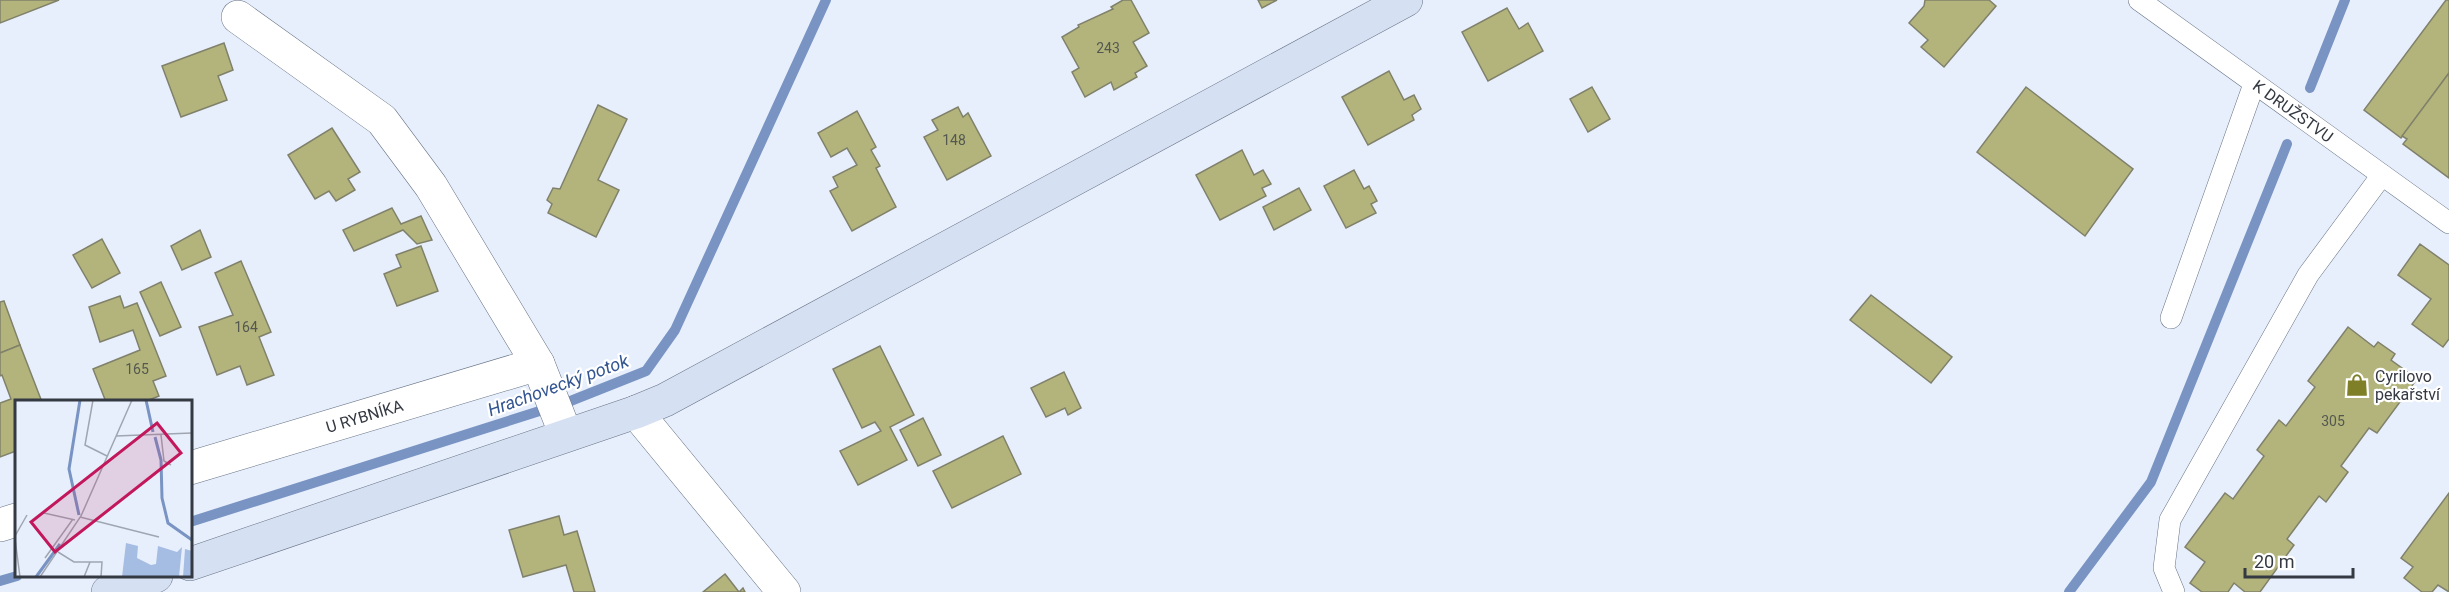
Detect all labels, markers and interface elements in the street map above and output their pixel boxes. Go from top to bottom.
house number: 243 [1096,40,1120,56]
street label: K DRUŽSTVU [2250,76,2337,146]
house number: 148 [942,132,966,148]
house number: 164 [234,319,258,335]
water label: Hrachovecký potok [485,349,632,420]
house number: 165 [125,361,149,377]
place label: Cyrilovo pekařství [2375,367,2441,404]
shop icon: Cyrilovo pekařství [2344,372,2370,398]
street label: U RYBNÍKA [323,395,406,436]
inset map [15,400,192,577]
house number: 305 [2321,413,2345,429]
scale bar [2245,541,2353,579]
text: 20 m [2254,551,2294,572]

